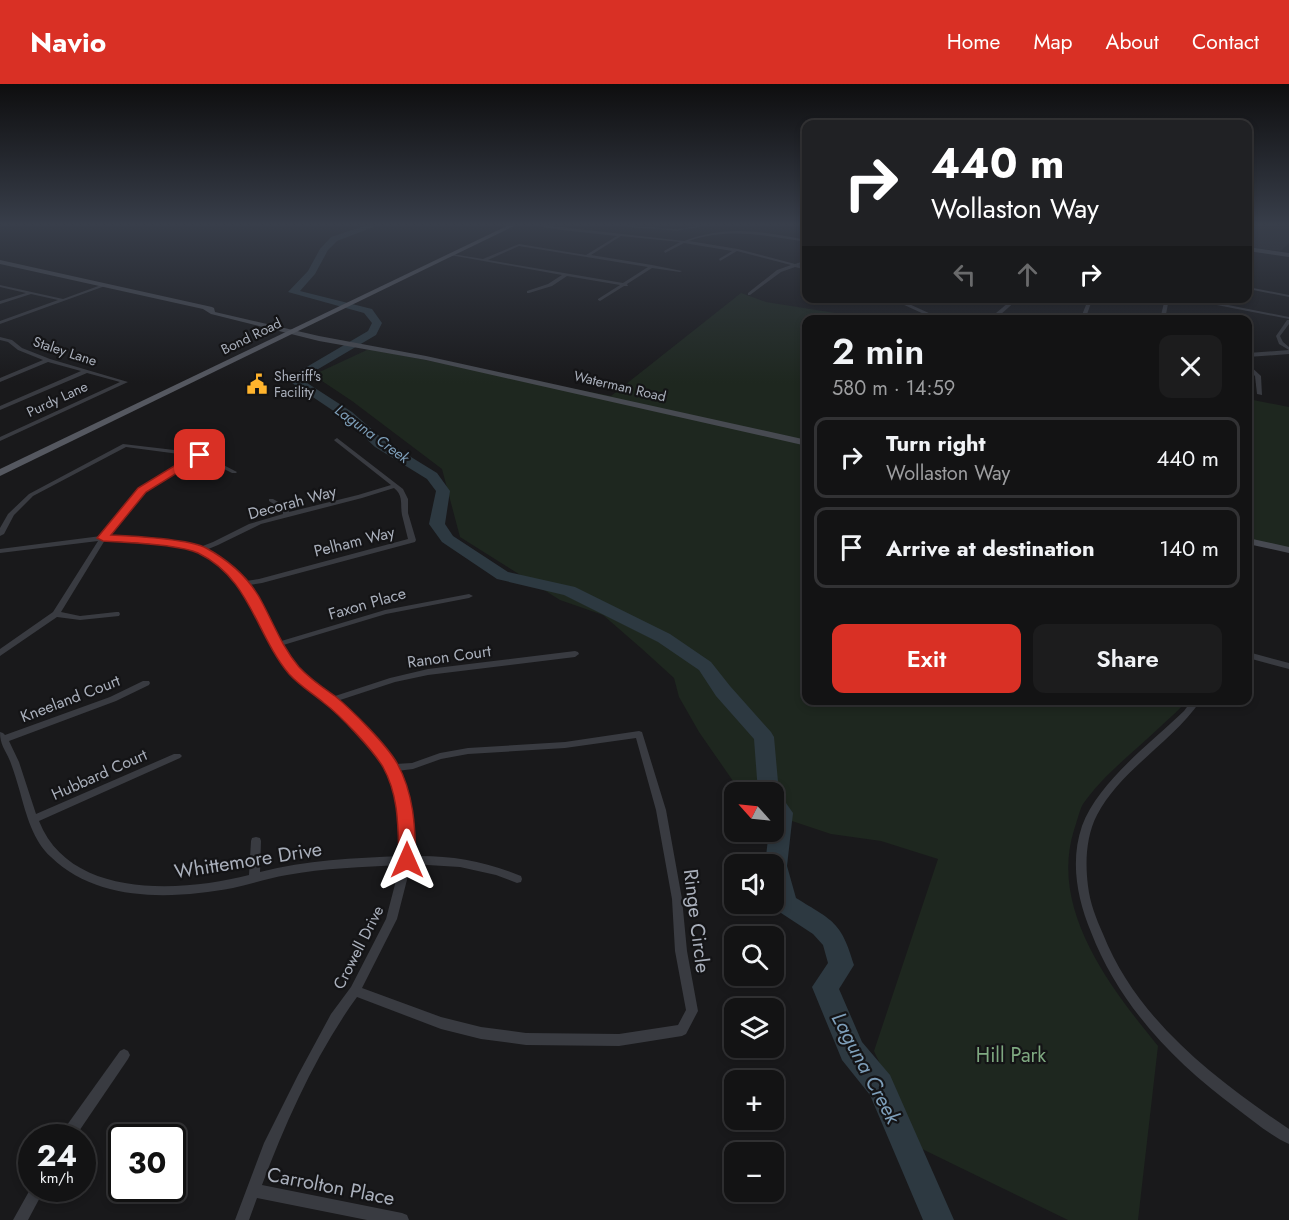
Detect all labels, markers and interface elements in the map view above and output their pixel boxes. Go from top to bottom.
text: Navio [30,22,106,63]
text: Home [947,27,1000,57]
text: Map [1033,27,1073,57]
text: About [1106,27,1159,57]
text: Contact [1192,27,1259,57]
text: 440 m [931,133,1064,194]
icon: right [832,144,910,222]
text: Wollaston Way [931,189,1099,228]
icon: left [948,258,981,291]
icon: ahead [1011,258,1044,291]
icon: right [1074,258,1107,291]
street label: Bond Road [217,313,285,359]
text: 2 min [832,325,924,377]
street label: Staley Lane [31,331,99,371]
button: close [1159,335,1222,398]
place label: Sheriff's Facility [274,366,321,402]
street label: Waterman Road [572,366,668,406]
public building icon: Sheriff's Facility [245,372,269,396]
text: 580 m · 14:59 [832,374,955,403]
street label: Purdy Lane [23,376,91,422]
water label: Laguna Creek [330,399,414,469]
text: Turn right [886,427,986,459]
pin [174,429,225,480]
icon: arrive [183,438,216,471]
icon: right [835,441,868,474]
text: 440 m [1156,442,1219,474]
text: Wollaston Way [886,459,1010,488]
street label: Decorah Way [245,479,340,525]
street label: Pelham Way [311,520,398,563]
icon: arrive [835,531,868,564]
text: Arrive at destination [886,532,1095,564]
text: 140 m [1159,532,1219,564]
street label: Faxon Place [326,581,409,626]
button: Exit [832,624,1021,693]
button: Share [1033,624,1222,693]
street label: Ranon Court [406,639,493,674]
street label: Kneeland Court [17,669,123,728]
street label: Hubbard Court [48,743,151,806]
north arrow [724,782,784,842]
map controls [724,782,784,1202]
position arrow [375,828,439,892]
street label: Whittemore Drive [172,834,324,886]
button: sound [724,854,784,914]
street label: Ringe Circle [676,867,717,975]
street label: Crowell Drive [327,901,389,993]
button: search [724,926,784,986]
button: layers [724,998,784,1058]
water label: Laguna Creek [824,1007,908,1130]
park label: Hill Park [976,1041,1046,1070]
button: + [724,1070,784,1130]
speed limit sign: 30 [108,1124,186,1202]
text: 24 [37,1134,77,1177]
button: − [724,1142,784,1202]
street label: Carrolton Place [265,1160,397,1213]
text: km/h [40,1167,74,1189]

